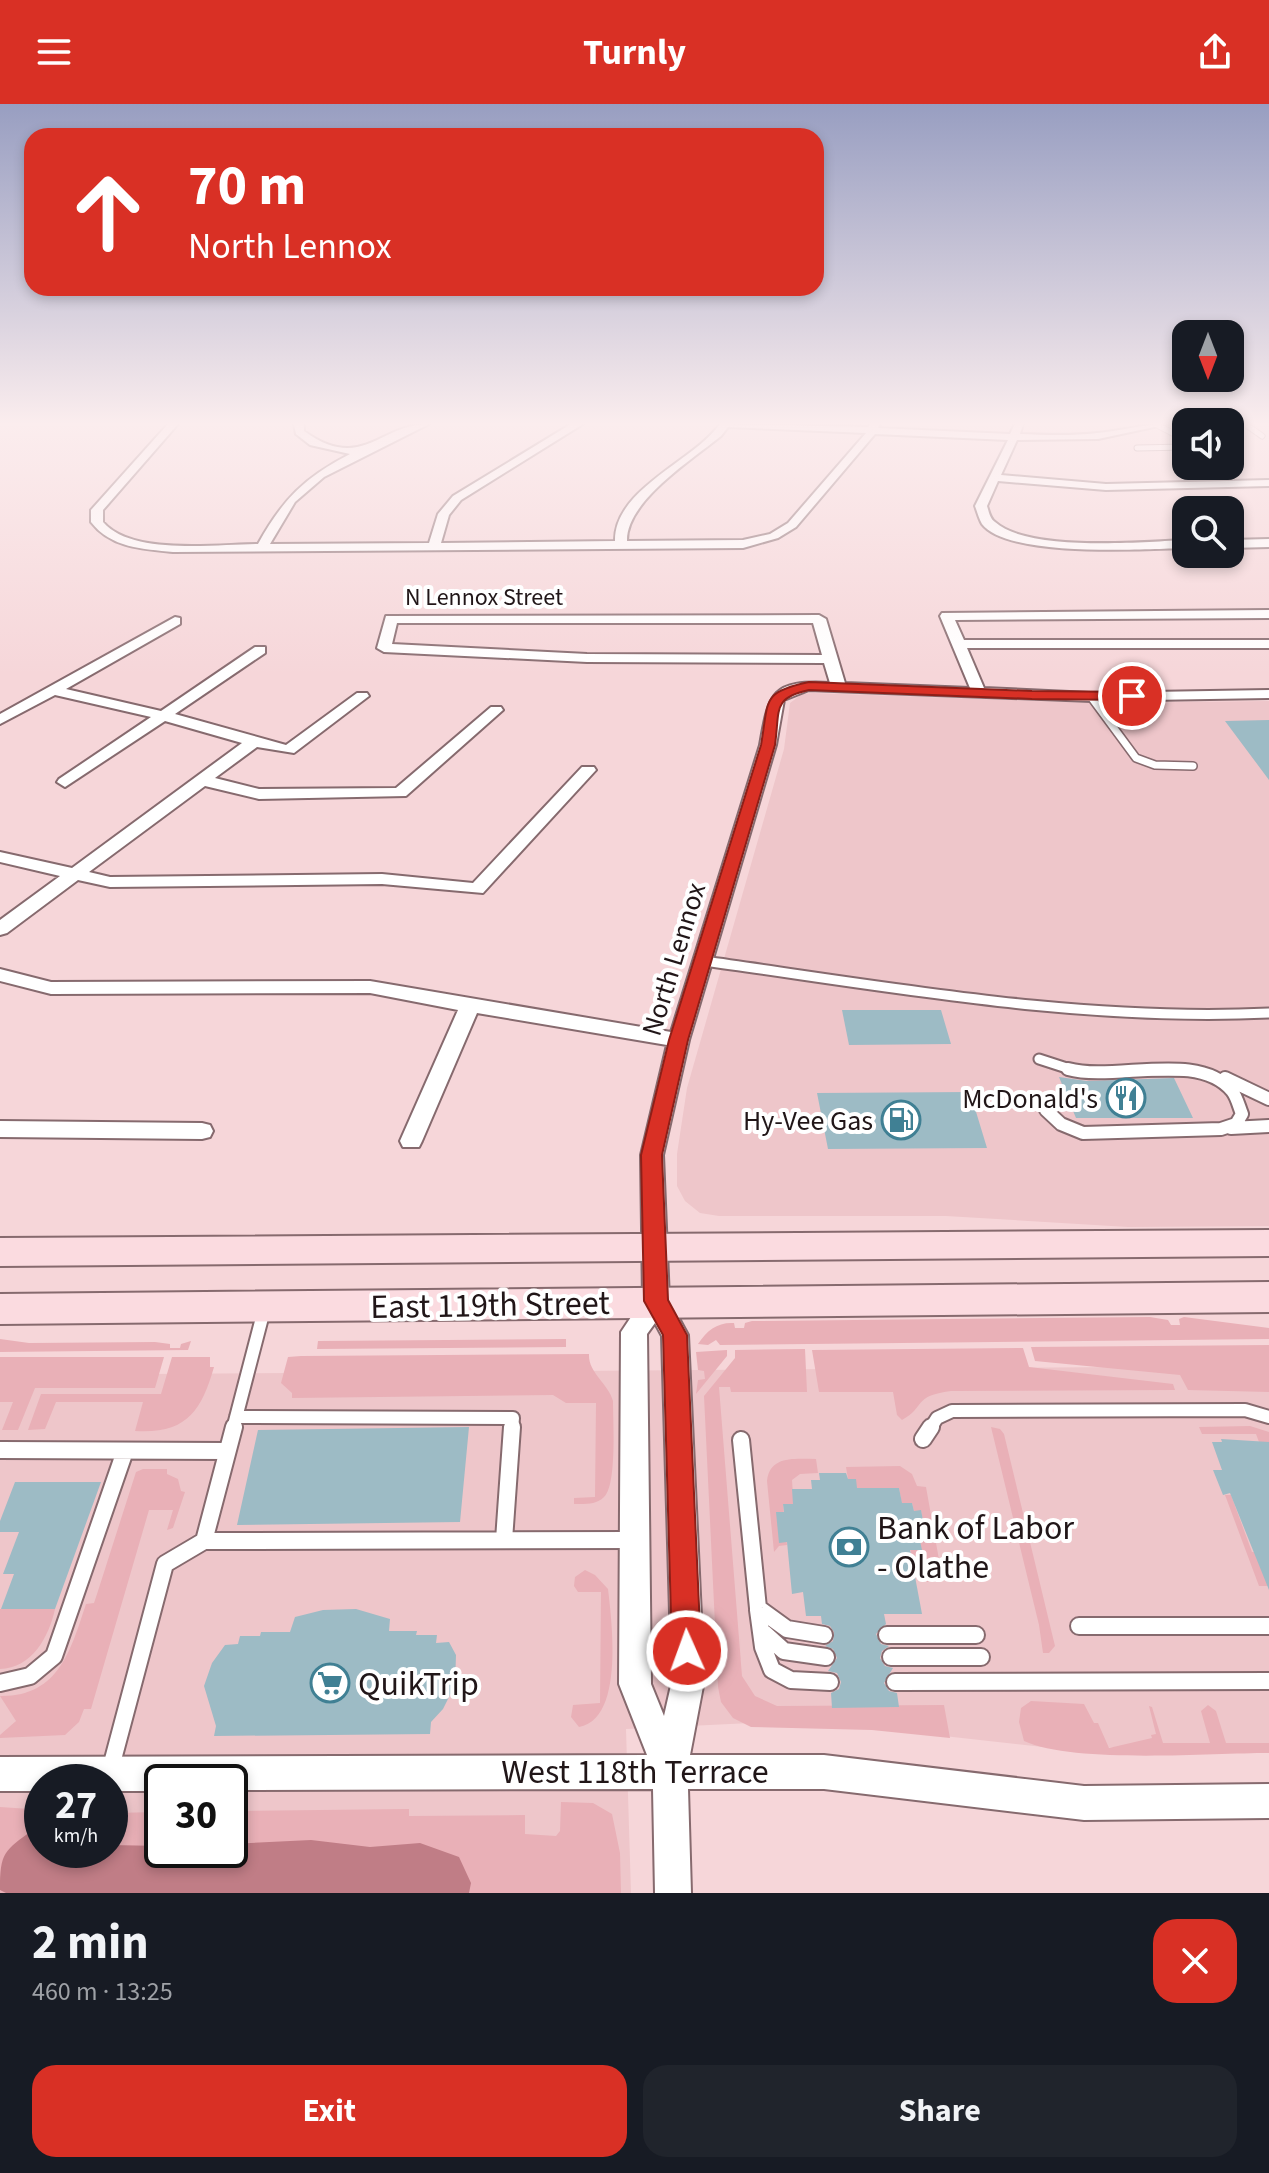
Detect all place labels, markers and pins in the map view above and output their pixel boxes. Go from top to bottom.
pin [1098,662,1166,730]
restaurant icon: McDonald's [1105,1077,1147,1119]
place label: McDonald's [962,1079,1098,1119]
fuel station icon: Hy-Vee Gas [880,1099,922,1141]
place label: Hy-Vee Gas [743,1101,873,1141]
place label: Bank of Labor - Olathe [877,1504,1074,1592]
bank icon: Bank of Labor - Olathe [828,1526,870,1568]
place label: QuikTrip [358,1660,479,1709]
supermarket icon: QuikTrip [309,1662,351,1704]

